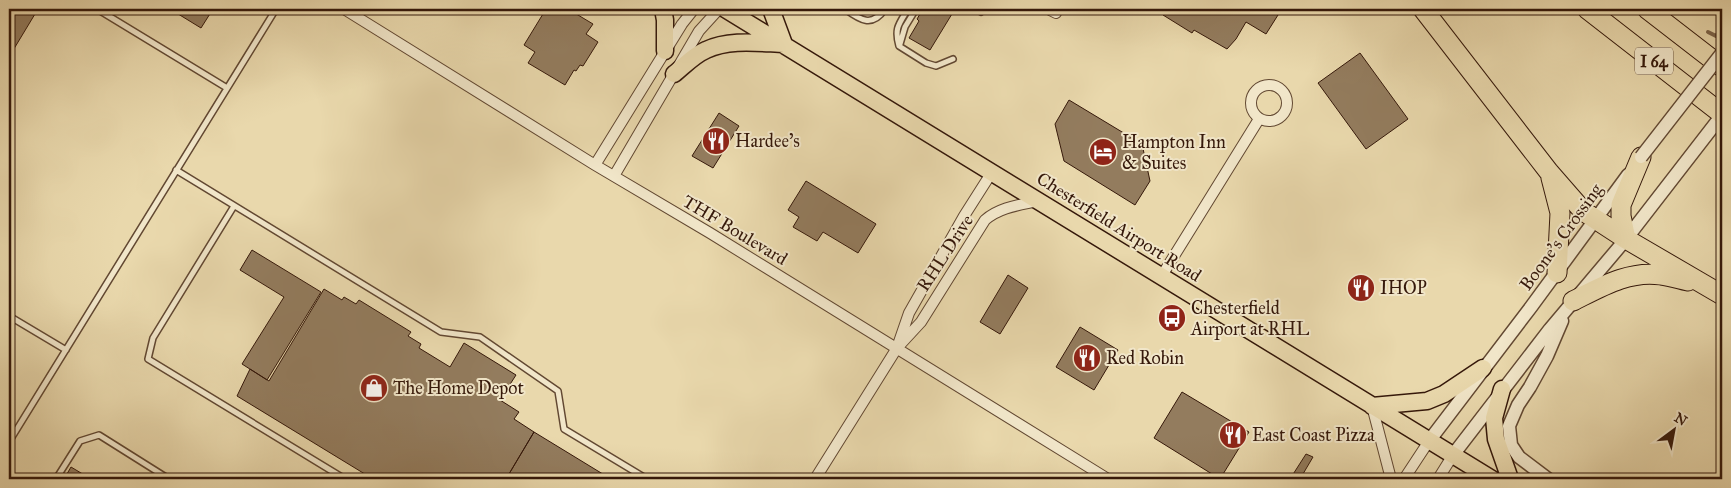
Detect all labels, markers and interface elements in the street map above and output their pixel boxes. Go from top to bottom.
road number: I 64 [1635,48,1673,74]
restaurant icon: Hardee's [701,126,731,156]
place label: Hardee's [735,130,800,152]
place label: Hampton Inn & Suites [1122,131,1226,174]
hotel icon: Hampton Inn & Suites [1088,137,1118,167]
street label: Chesterfield Airport Road [1033,167,1205,287]
street label: Boone's Crossing [1515,179,1608,295]
street label: THF Boulevard [679,190,791,270]
street label: RHL Drive [912,211,978,295]
restaurant icon: IHOP [1346,273,1376,303]
place label: IHOP [1380,277,1427,299]
place label: Chesterfield Airport at RHL [1190,297,1310,340]
bus stop icon: Chesterfield Airport at RHL [1157,303,1187,333]
restaurant icon: Red Robin [1072,343,1102,373]
place label: Red Robin [1106,347,1184,369]
shop icon: The Home Depot [359,373,389,403]
place label: The Home Depot [393,377,525,399]
north arrow [1648,406,1698,456]
text: N [1671,409,1690,430]
restaurant icon: East Coast Pizza [1218,420,1248,450]
place label: East Coast Pizza [1252,424,1375,446]

